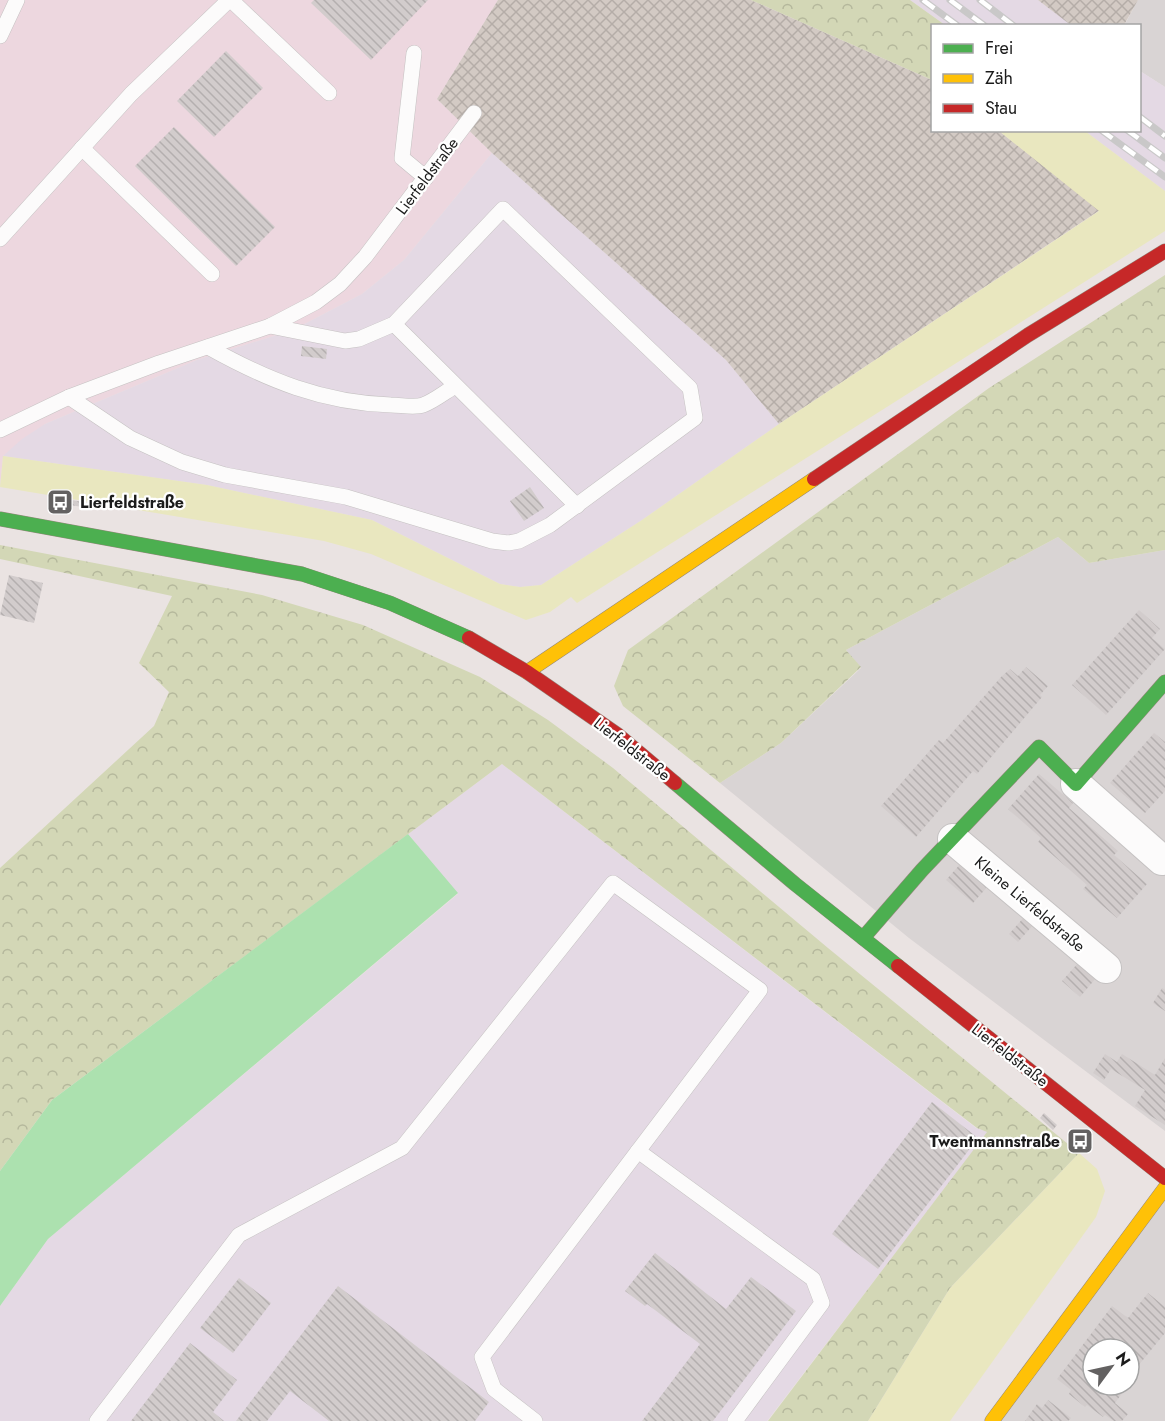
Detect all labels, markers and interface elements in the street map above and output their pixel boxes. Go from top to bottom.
legend [931,24,1141,132]
text: Frei [985,35,1014,61]
text: Zäh [985,65,1013,91]
text: Stau [985,95,1017,121]
street label: Lierfeldstraße [390,133,464,219]
bus stop icon: Lierfeldstraße [45,487,75,517]
place label: Lierfeldstraße [80,491,184,514]
street label: Lierfeldstraße [589,712,675,786]
street label: Kleine Lierfeldstraße [970,851,1090,957]
street label: Lierfeldstraße [967,1018,1053,1092]
bus stop icon: Twentmannstraße [1065,1126,1095,1156]
place label: Twentmannstraße [930,1130,1060,1153]
north arrow [1081,1337,1141,1397]
text: N [1110,1348,1136,1371]

